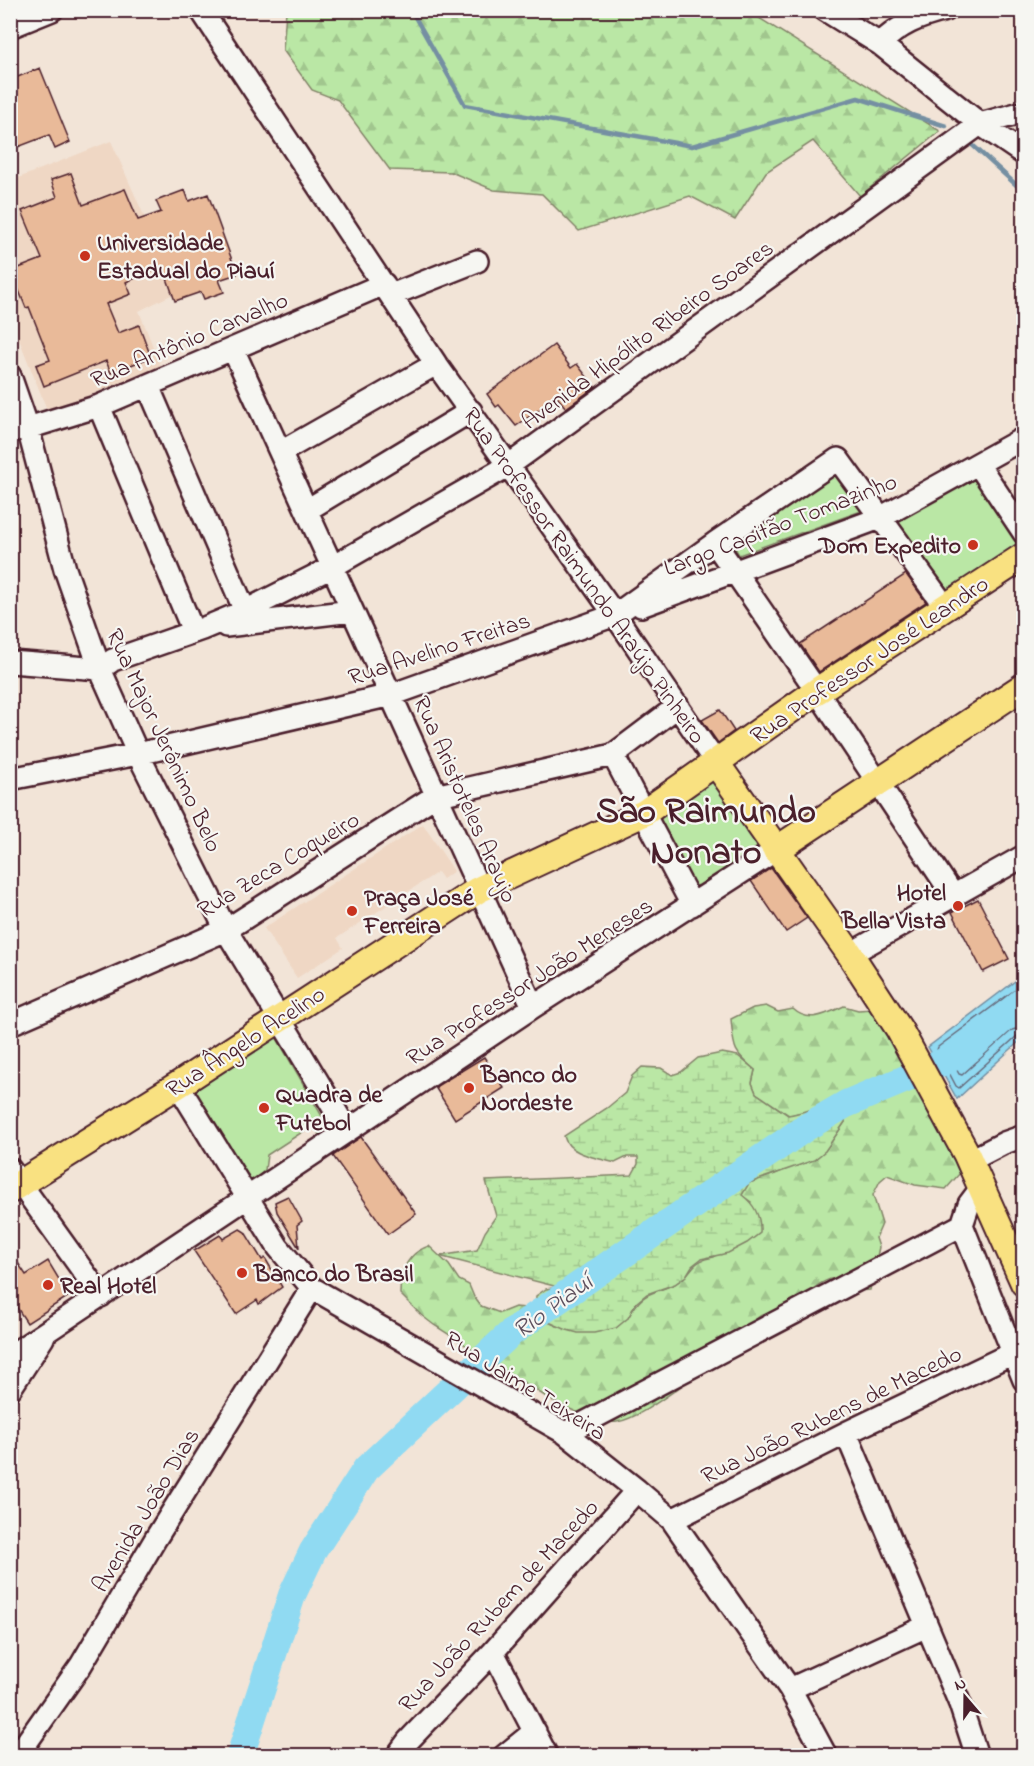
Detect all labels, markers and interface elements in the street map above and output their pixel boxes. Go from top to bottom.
place label: Universidade Estadual do Piauí [97,227,275,290]
street label: Avenida Hipólito Ribeiro Soares [515,232,782,440]
marker: Universidade Estadual do Piauí [78,249,92,263]
street label: Rua Antônio Carvalho [86,284,294,399]
street label: Rua Professor Raimundo Araújo Pinheiro [453,401,713,752]
street label: Largo Capitão Tomazinho [659,466,903,587]
place label: Dom Expedito [818,530,961,565]
marker: Dom Expedito [966,538,980,552]
street label: Rua Professor José Leandro [744,568,997,754]
street label: Rua Avelino Freitas [344,604,535,696]
street label: Rua Major Jerônimo Belo [95,623,230,859]
street label: Rua Aristoteles Araujo [402,691,525,909]
district label: São Raimundo Nonato [596,787,816,881]
street label: Rua Zeca Coqueiro [191,804,367,929]
place label: Hotel Bella Vista [841,877,946,940]
place label: Praça José Ferreira [363,882,475,945]
street label: Rua Professor João Meneses [400,890,661,1076]
marker: Hotel Bella Vista [951,899,965,913]
marker: Praça José Ferreira [345,904,359,918]
street label: Rua Ângelo Acelino [159,977,333,1108]
place label: Banco do Nordeste [480,1059,577,1122]
place label: Quadra de Futebol [275,1079,383,1142]
marker: Banco do Nordeste [462,1081,476,1095]
marker: Quadra de Futebol [257,1101,271,1115]
place label: Banco do Brasil [253,1258,413,1293]
water label: Rio Piauí [506,1263,605,1349]
marker: Banco do Brasil [235,1266,249,1280]
place label: Real Hotel [60,1270,156,1305]
marker: Real Hotel [41,1278,55,1292]
street label: Rua Jaime Teixeira [437,1323,613,1451]
street label: Rua João Rubens de Macedo [696,1338,968,1495]
street label: Avenida João Dias [84,1423,210,1600]
street label: Rua João Rubem de Macedo [391,1492,608,1721]
north arrow [935,1667,995,1727]
text: N [951,1672,970,1698]

